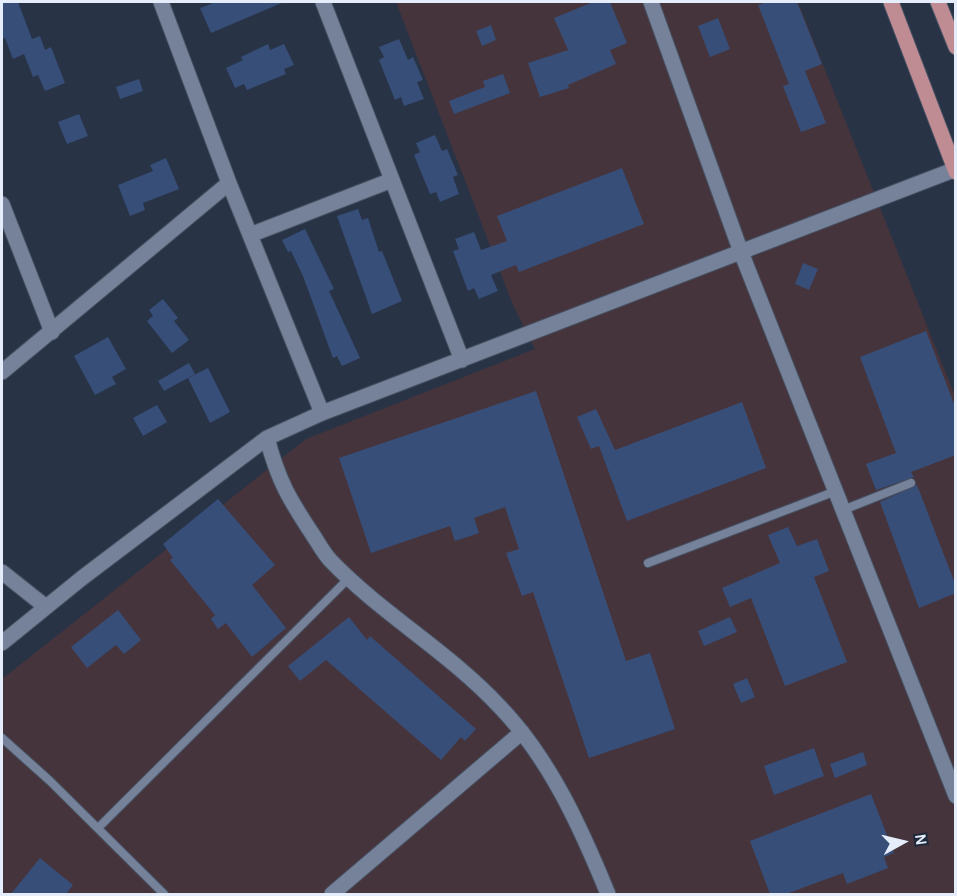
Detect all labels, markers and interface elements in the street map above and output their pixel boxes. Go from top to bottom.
north arrow [873,812,933,872]
text: N [912,833,930,846]

